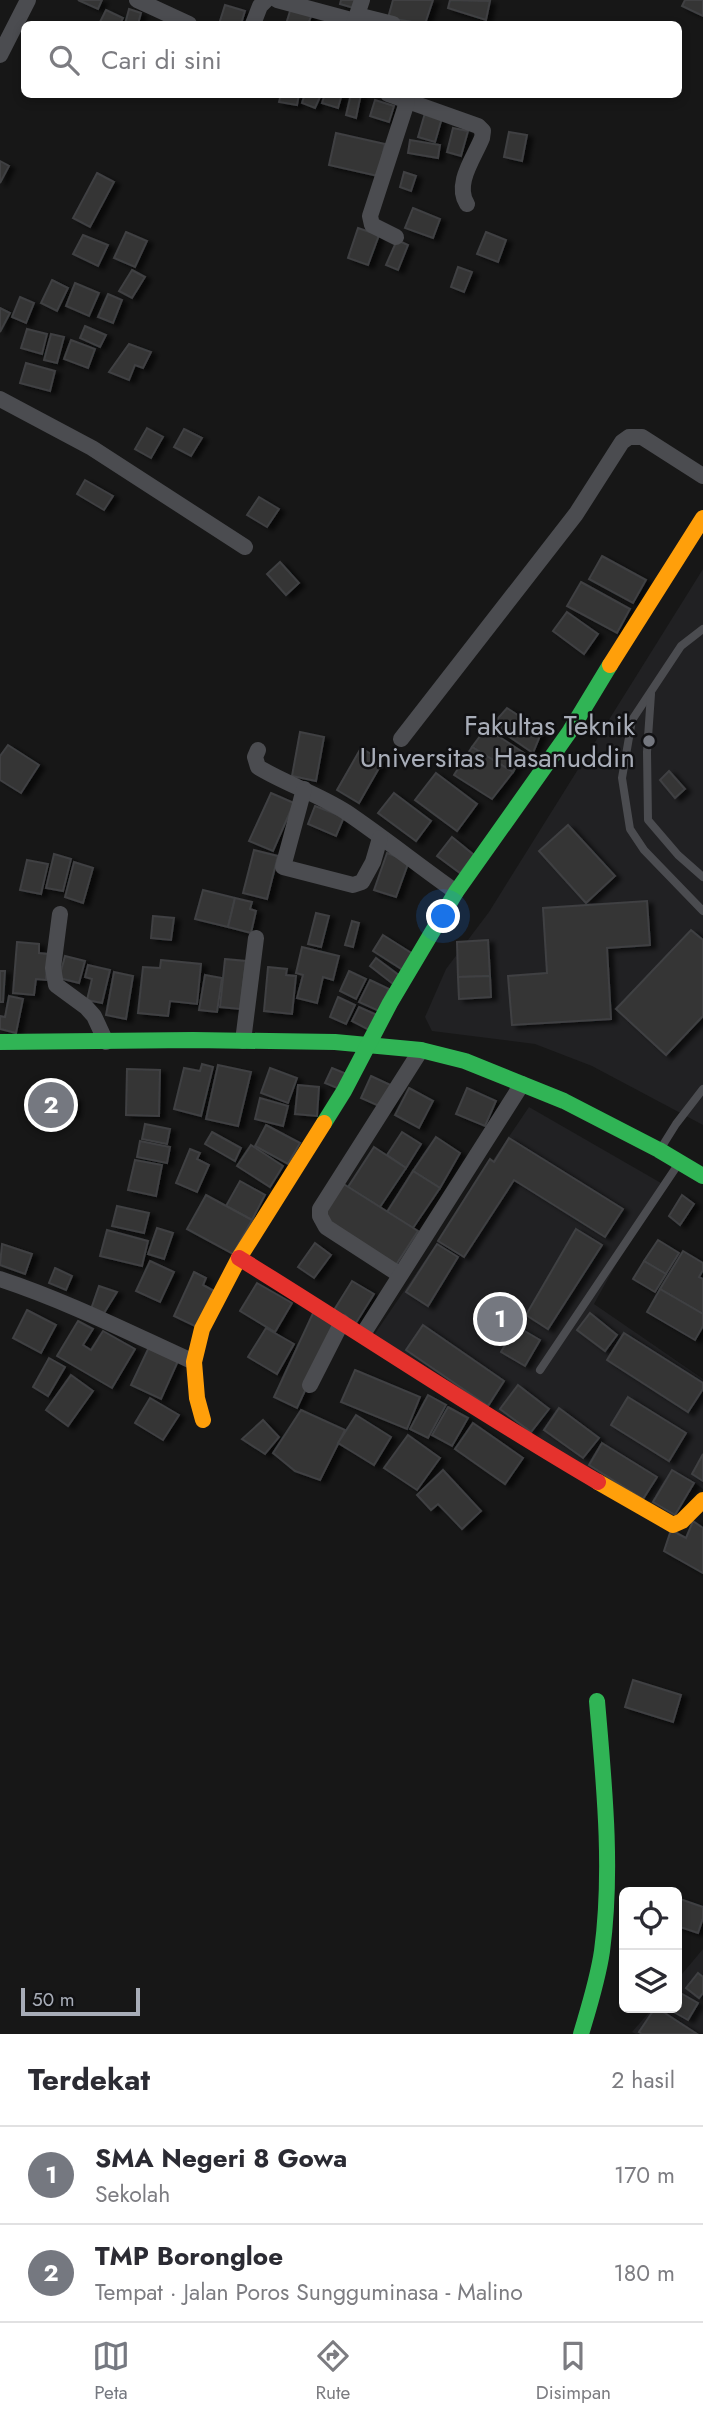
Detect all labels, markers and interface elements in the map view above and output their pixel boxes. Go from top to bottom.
search box [21,21,682,98]
icon: search [45,41,83,79]
text: Cari di sini [101,41,222,79]
place label: Fakultas Teknik Universitas Hasanuddin [360,705,636,778]
marker: Fakultas Teknik Universitas Hasanuddin [641,733,657,749]
your location [426,899,460,933]
pin: 2 [28,1079,74,1131]
pin: 1 [477,1293,523,1345]
map controls [619,1887,682,2013]
button: locate [619,1887,682,1950]
button: layers [619,1950,682,2013]
scale bar [21,1985,140,2017]
text: 50 m [32,1986,75,2013]
text: Terdekat [28,2058,150,2101]
text: 2 hasil [611,2063,675,2097]
text: SMA Negeri 8 Gowa [95,2139,347,2177]
text: 1 [45,2158,57,2192]
text: 170 m [614,2158,675,2192]
text: Sekolah [95,2177,170,2211]
text: TMP Borongloe [95,2237,283,2275]
text: 2 [43,2256,59,2290]
text: 180 m [613,2256,675,2290]
text: Tempat · Jalan Poros Sungguminasa - Malino [95,2275,523,2309]
tab: Peta [92,2337,130,2406]
tab: Rute [314,2337,352,2406]
tab: Disimpan [536,2337,611,2406]

